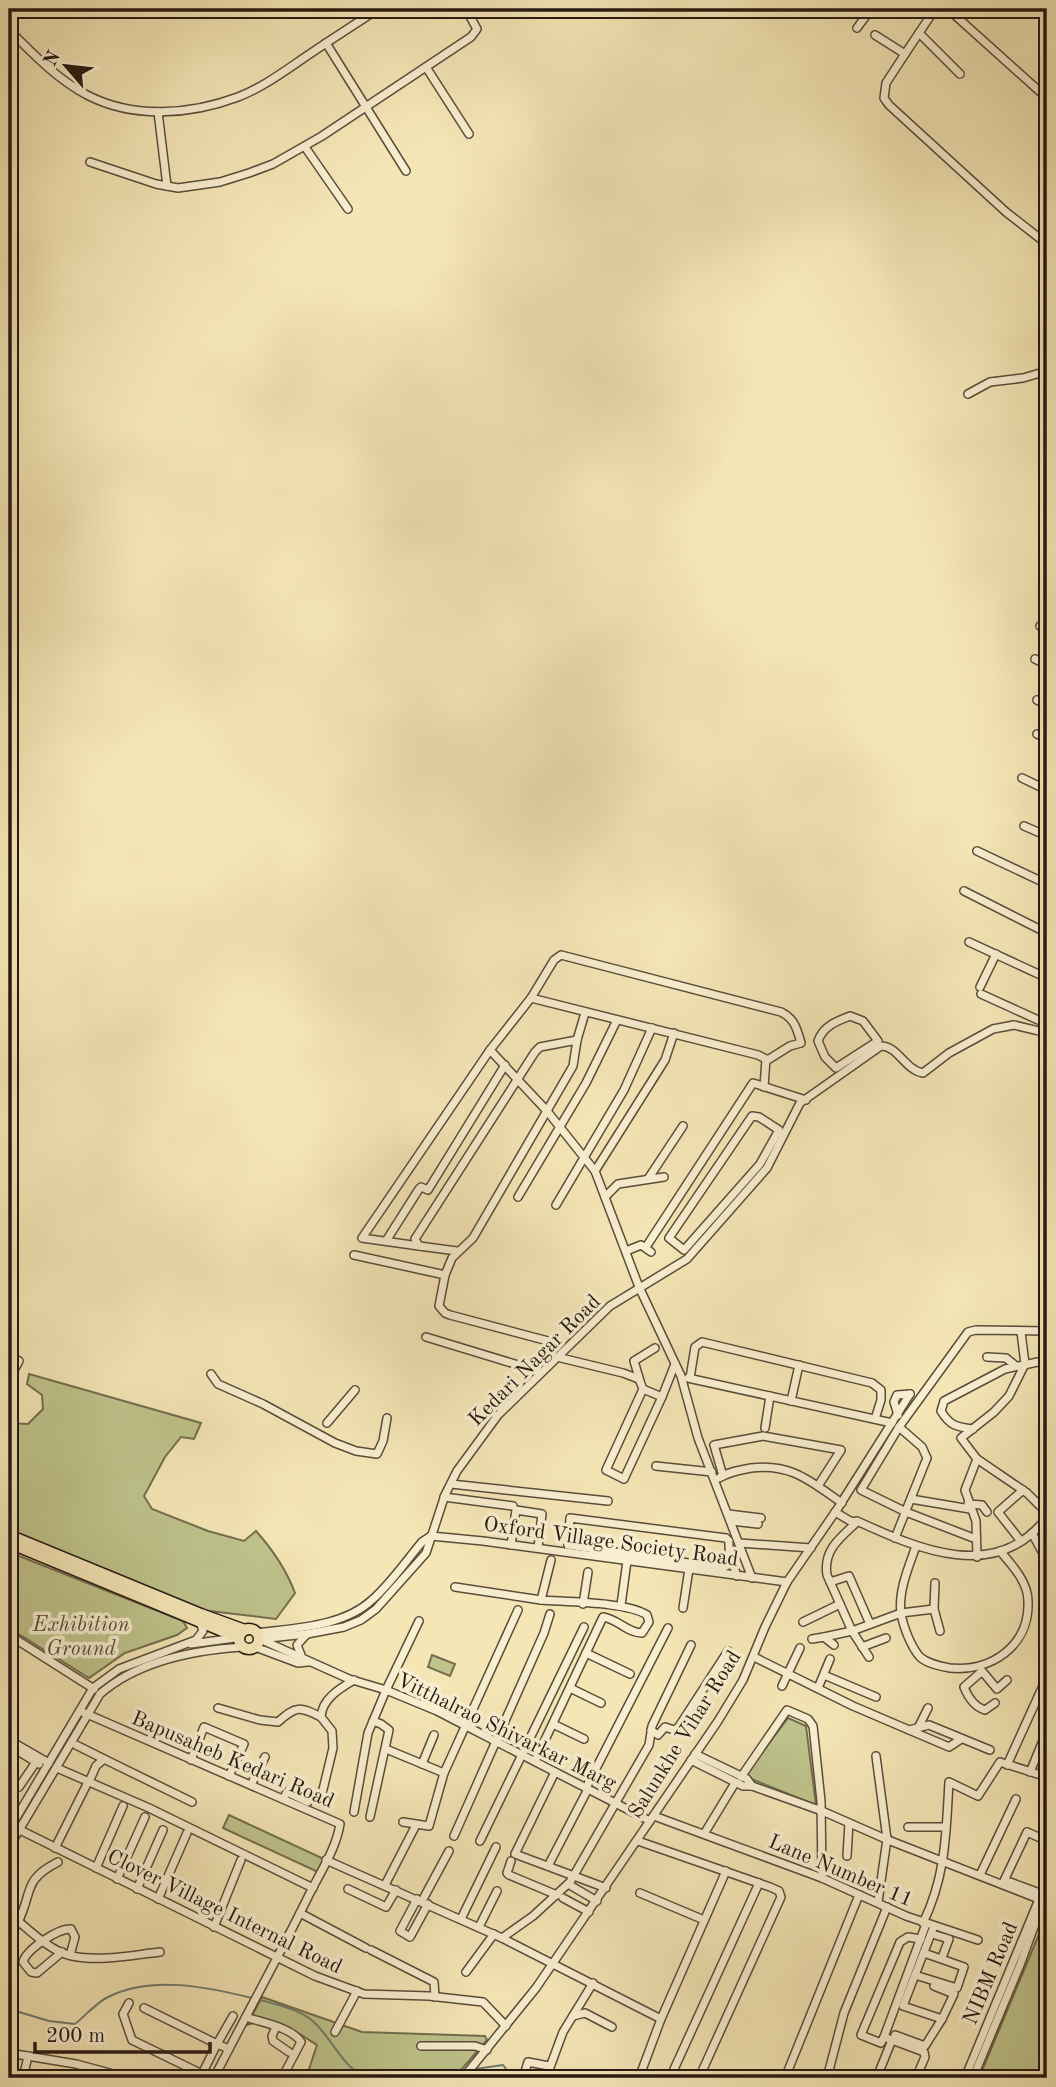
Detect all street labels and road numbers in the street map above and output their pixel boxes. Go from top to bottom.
street label: Kedari Nagar Road [465,1291,605,1431]
street label: Oxford Village Society Road [482,1514,740,1571]
street label: Salunkhe Vihar Road [625,1647,745,1822]
street label: Vitthalrao Shivarkar Marg [393,1670,620,1795]
street label: Bapusaheb Kedari Road [128,1708,337,1813]
street label: Lane Number 11 [765,1832,916,1911]
street label: Clover Village Internal Road [104,1846,345,1978]
street label: NIBM Road [960,1919,1022,2028]

